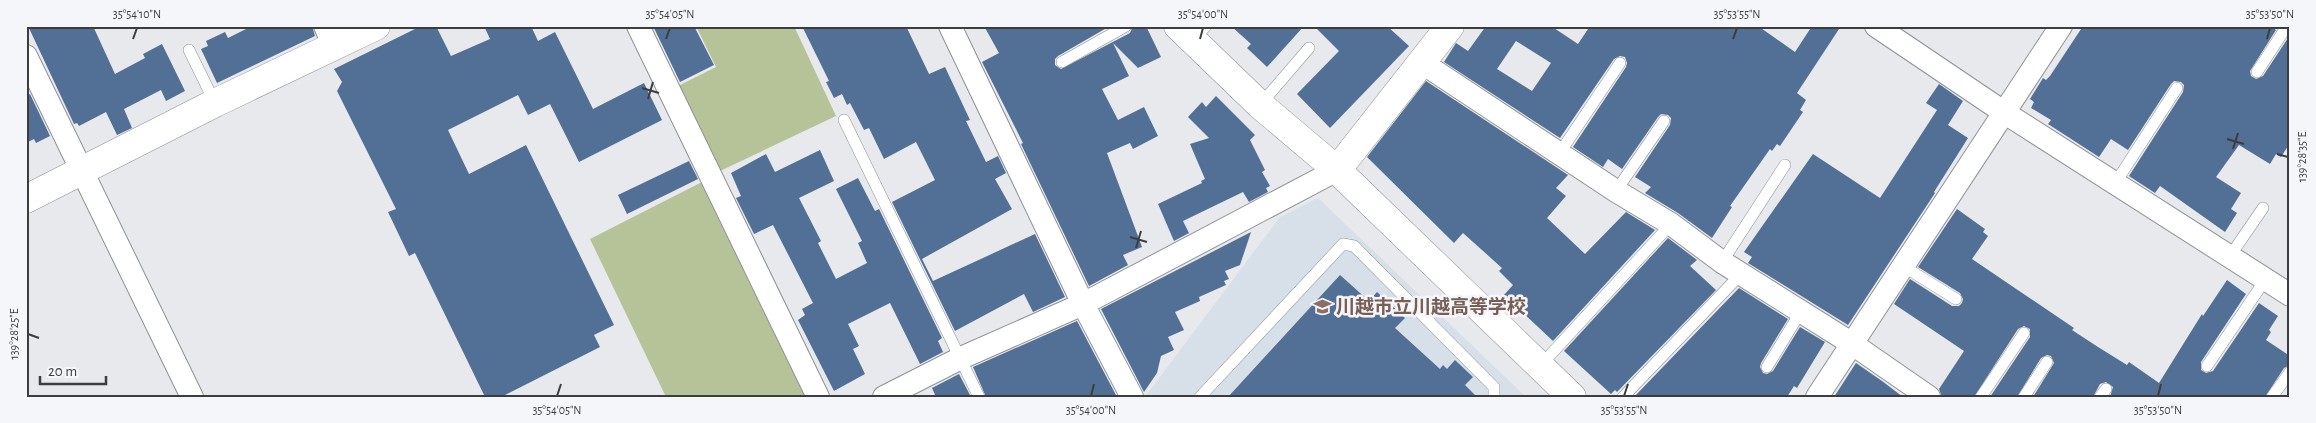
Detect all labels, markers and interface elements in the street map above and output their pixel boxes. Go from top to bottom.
text: 35°54'10"N [113,8,161,20]
text: 35°54'05"N [645,8,695,20]
text: 35°54'00"N [1178,8,1228,20]
text: 35°53'55"N [1713,8,1761,20]
text: 35°53'50"N [2246,8,2294,20]
text: 139°28'35"E [2296,132,2308,182]
place label: 川越市立川越高等学校 [1336,296,1526,317]
school or university icon: 川越市立川越高等学校 [1312,297,1332,317]
text: 139°28'25"E [8,308,20,360]
scale bar [40,353,106,385]
text: 20 m [48,364,77,379]
text: 35°54'05"N [532,404,582,416]
text: 35°54'00"N [1066,404,1116,416]
text: 35°53'55"N [1600,404,1648,416]
text: 35°53'50"N [2134,404,2182,416]

